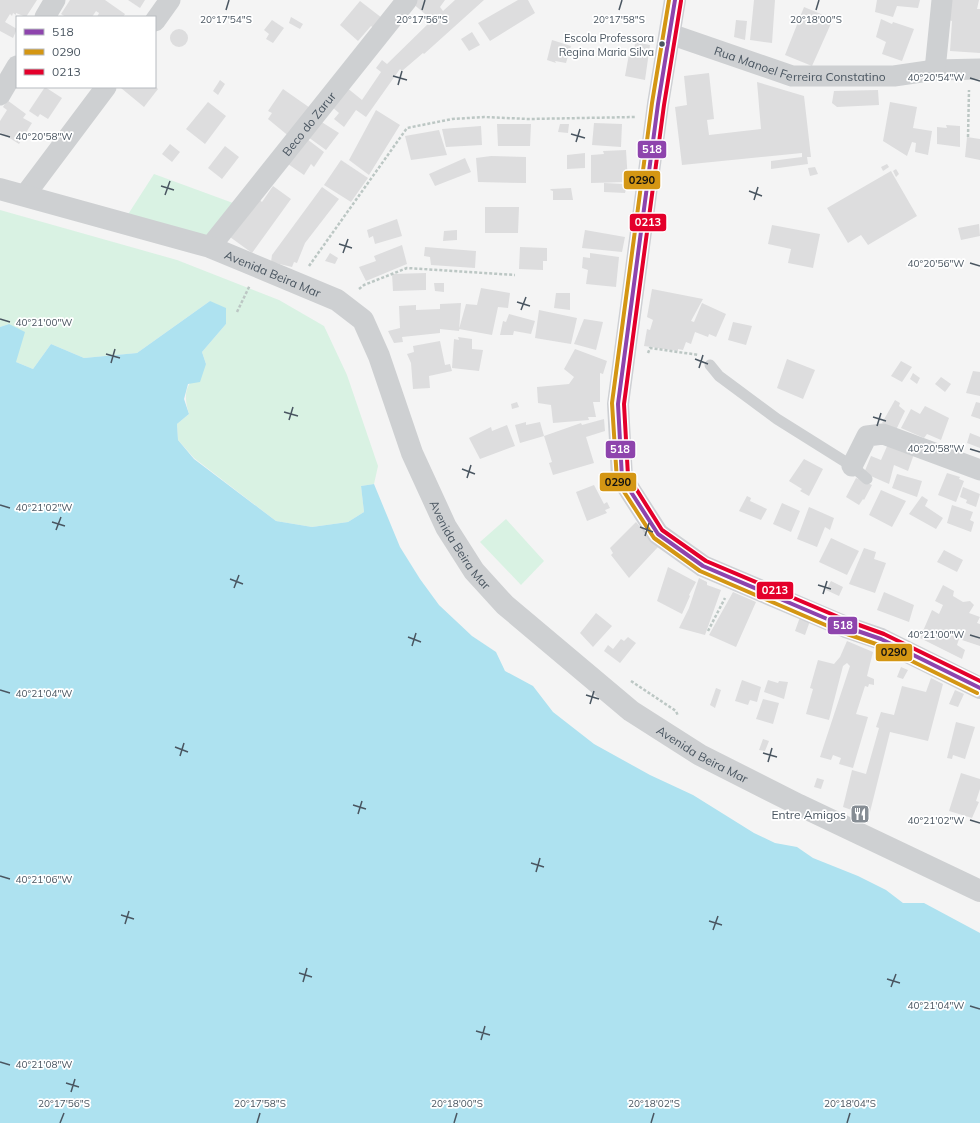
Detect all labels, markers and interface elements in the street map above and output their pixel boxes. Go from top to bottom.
text: 20°17'54"S [200,13,252,26]
text: 20°17'56"S [396,13,448,26]
text: 20°17'58"S [593,13,645,26]
text: 20°18'00"S [790,13,842,26]
legend [16,16,156,88]
text: 518 [52,24,74,39]
place label: Escola Professora Regina Maria Silva [559,31,654,59]
marker: Escola Professora Regina Maria Silva [657,39,667,49]
street label: Rua Manoel Ferreira Constatino [712,42,886,84]
text: 0290 [52,44,81,59]
text: 0213 [52,64,81,79]
text: 40°20'54"W [908,71,964,84]
street label: Beco do Zarur [278,88,339,159]
text: 40°20'58"W [16,130,72,143]
line badge: 518 [637,140,667,159]
text: 518 [642,142,662,156]
line badge: 0290 [623,170,661,190]
text: 0290 [629,173,656,187]
line badge: 0213 [629,213,667,232]
text: 0213 [635,215,662,229]
street label: Avenida Beira Mar [223,247,324,300]
text: 40°20'56"W [908,257,964,270]
text: 40°21'00"W [16,316,72,329]
line badge: 518 [605,440,636,459]
text: 518 [610,442,630,456]
text: 40°20'58"W [908,442,964,455]
line badge: 0290 [599,472,637,492]
text: 0290 [605,475,632,489]
street label: Avenida Beira Mar [427,498,495,593]
text: 40°21'02"W [16,501,72,514]
line badge: 0213 [756,581,794,600]
text: 0213 [762,583,789,597]
line badge: 518 [827,616,858,635]
text: 518 [833,618,853,632]
text: 40°21'00"W [908,628,964,641]
line badge: 0290 [875,643,913,662]
text: 0290 [881,645,908,659]
text: 40°21'04"W [16,687,72,700]
street label: Avenida Beira Mar [654,722,751,786]
restaurant icon: Entre Amigos [849,803,871,825]
place label: Entre Amigos [772,807,846,822]
text: 40°21'02"W [908,814,964,827]
text: 40°21'06"W [16,873,72,886]
text: 40°21'04"W [908,999,964,1012]
text: 40°21'08"W [16,1058,72,1071]
text: 20°17'56"S [38,1097,90,1110]
text: 20°17'58"S [234,1097,286,1110]
text: 20°18'00"S [431,1097,483,1110]
text: 20°18'02"S [628,1097,680,1110]
text: 20°18'04"S [824,1097,876,1110]

